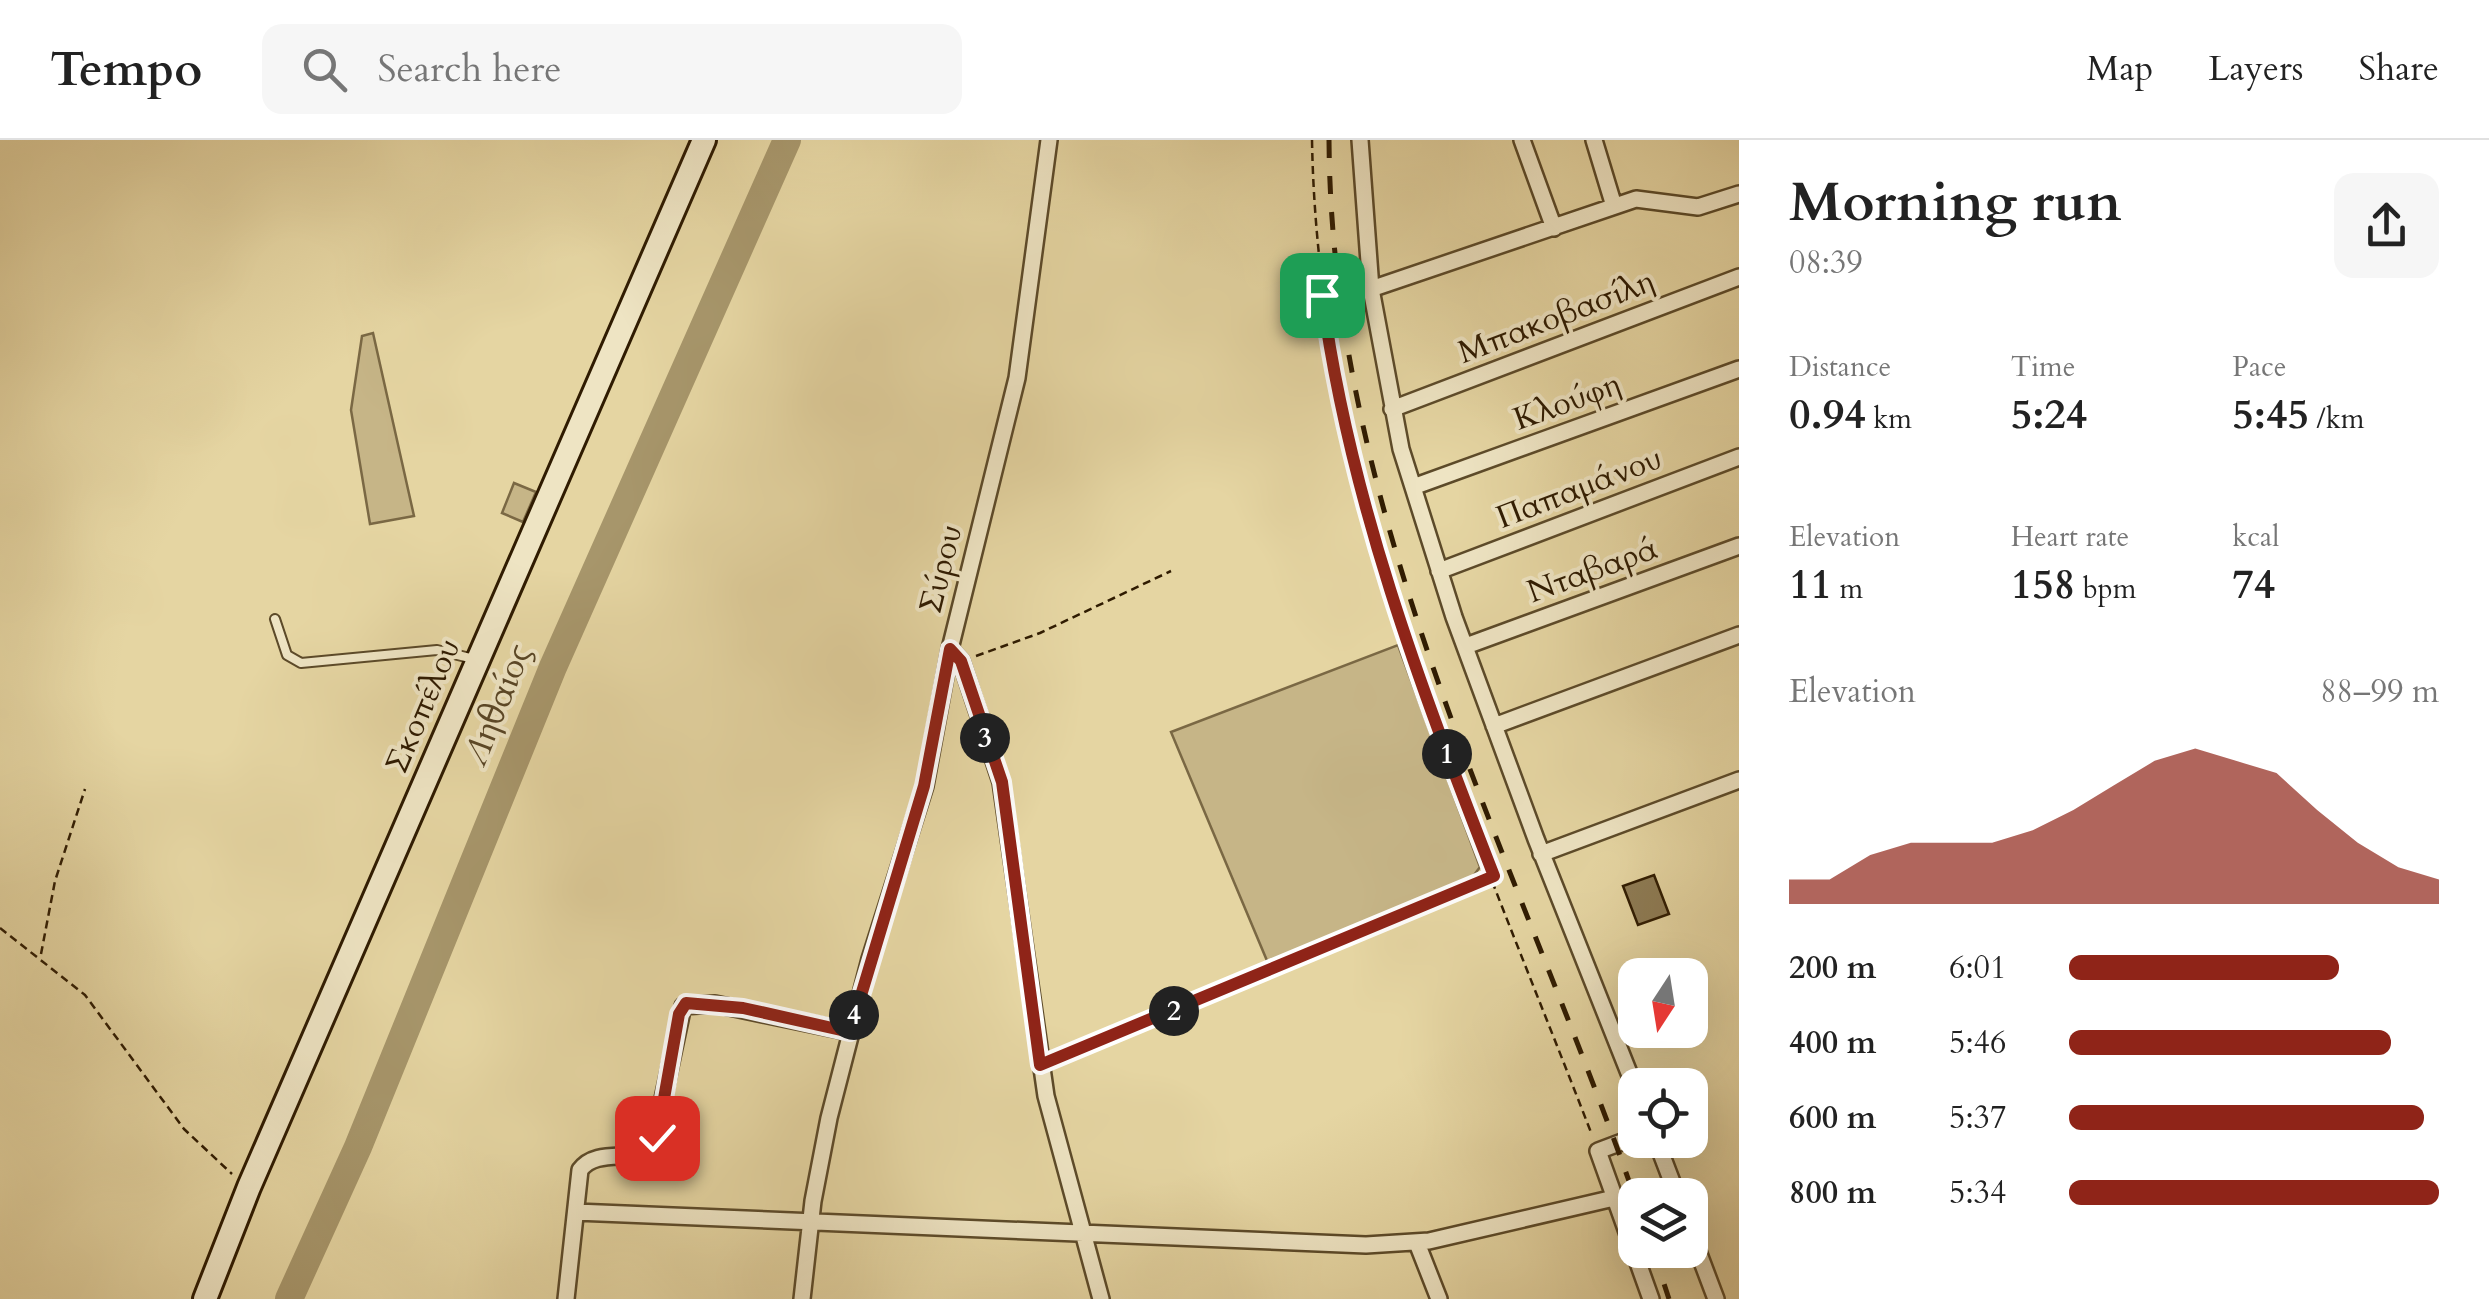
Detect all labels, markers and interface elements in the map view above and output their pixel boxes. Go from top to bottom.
search box [262,24,962,114]
text: Tempo [50,37,202,102]
icon: search [297,42,352,97]
text: Search here [377,43,562,95]
text: Map [2087,45,2153,93]
text: Layers [2208,45,2303,93]
text: Share [2358,45,2439,93]
text: Morning run [1789,166,2122,240]
button: share [2334,173,2439,278]
text: 08:39 [1789,241,1863,285]
pin [1280,253,1365,338]
street label: Μπακοβασίλη [1451,259,1661,375]
icon: arrive [1295,268,1350,323]
text: Distance [1789,348,1891,386]
text: Time [2011,348,2075,386]
text: Pace [2232,348,2286,386]
street label: Κλούφη [1507,362,1627,442]
text: 0.94 [1789,386,1866,443]
text: 5:24 [2011,386,2087,443]
text: 5:45 [2232,386,2309,443]
text: km [1866,400,1912,438]
text: /km [2309,400,2364,438]
street label: Παπαμάνου [1490,436,1668,540]
text: Elevation [1789,518,1900,556]
text: Heart rate [2011,518,2129,556]
text: kcal [2232,518,2279,556]
street label: Σύρου [909,520,973,618]
street label: Νταβαρά [1521,526,1665,614]
text: 11 [1789,556,1832,613]
text: 158 [2011,556,2075,613]
text: 74 [2232,556,2275,613]
text: m [1832,570,1863,608]
text: bpm [2075,570,2136,608]
street label: Σκοπέλου [375,632,471,780]
water label: Ληθαίος [451,636,544,773]
text: Elevation [1789,670,1916,714]
text: 88–99 m [2320,670,2439,714]
pin: 3 [960,713,1010,763]
text: 3 [978,719,992,757]
pin: 1 [1422,729,1472,779]
text: 1 [1440,735,1454,773]
text: 200 m [1789,946,1876,990]
text: 6:01 [1949,946,2006,990]
north arrow [1618,958,1708,1048]
map controls [1618,958,1708,1268]
pin: 2 [1149,986,1199,1036]
pin: 4 [829,990,879,1040]
text: 2 [1167,992,1181,1030]
text: 4 [847,996,861,1034]
text: 400 m [1789,1021,1876,1065]
text: 5:46 [1949,1021,2006,1065]
button: locate [1618,1068,1708,1158]
pin [615,1096,700,1181]
text: 600 m [1789,1096,1876,1140]
text: 5:37 [1949,1096,2006,1140]
icon: check [630,1111,685,1166]
text: 800 m [1789,1171,1876,1215]
text: 5:34 [1949,1171,2006,1215]
button: layers [1618,1178,1708,1268]

